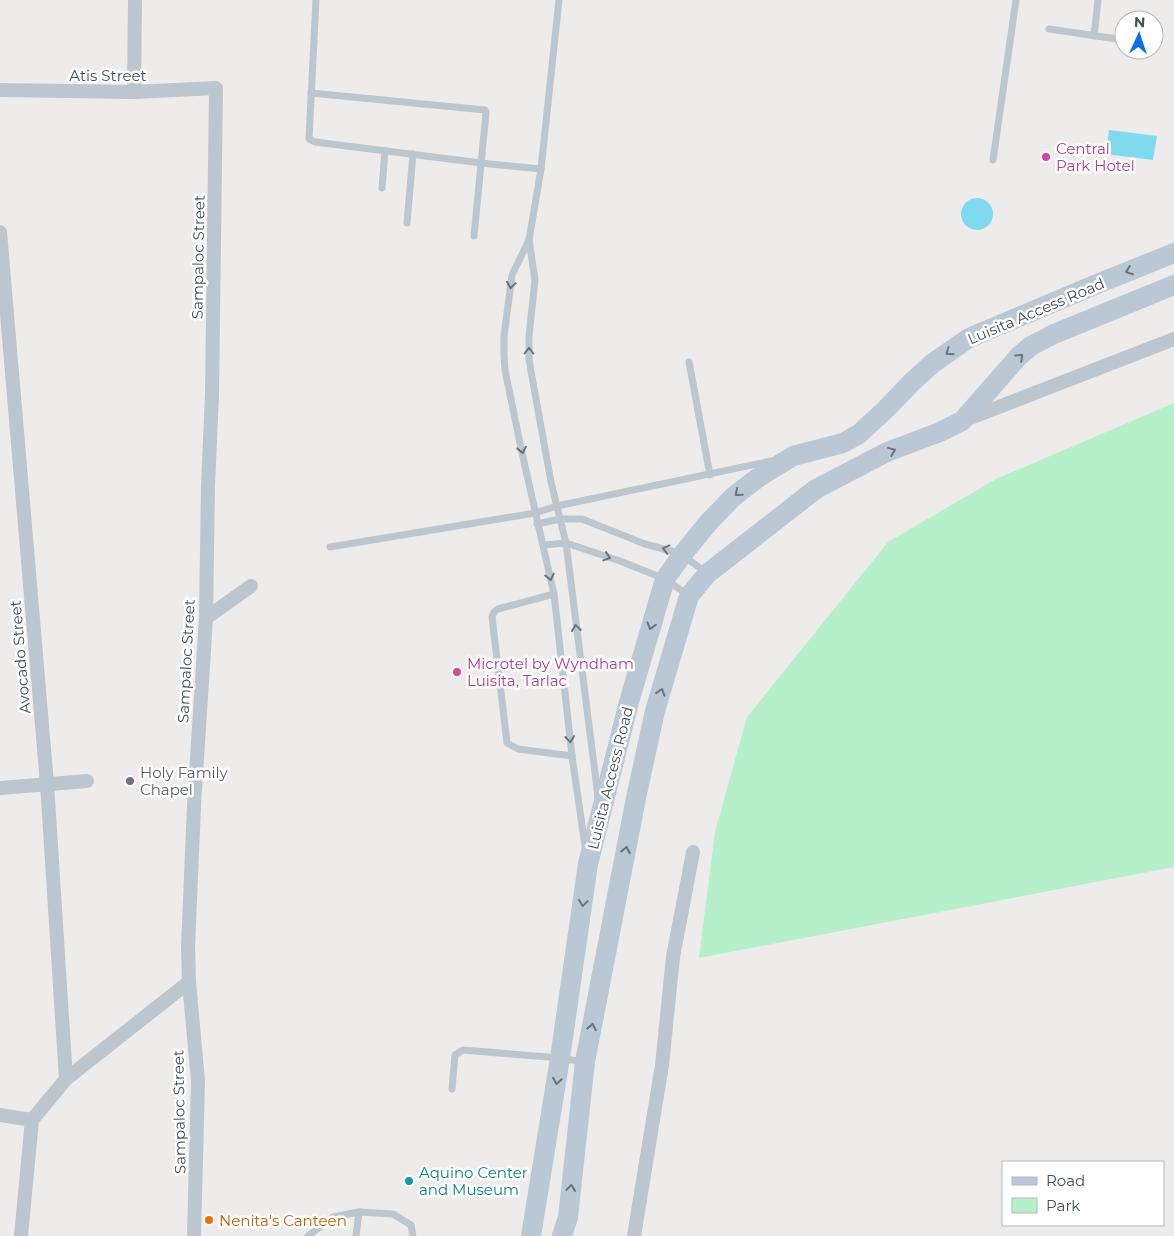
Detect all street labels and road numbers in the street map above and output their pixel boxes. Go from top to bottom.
street label: Atis Street [69,66,147,85]
street label: Sampaloc Street [187,195,209,319]
street label: Luisita Access Road [965,274,1107,348]
street label: Avocado Street [6,599,34,715]
street label: Sampaloc Street [173,599,199,723]
street label: Luisita Access Road [583,704,637,852]
street label: Sampaloc Street [168,1050,190,1174]

